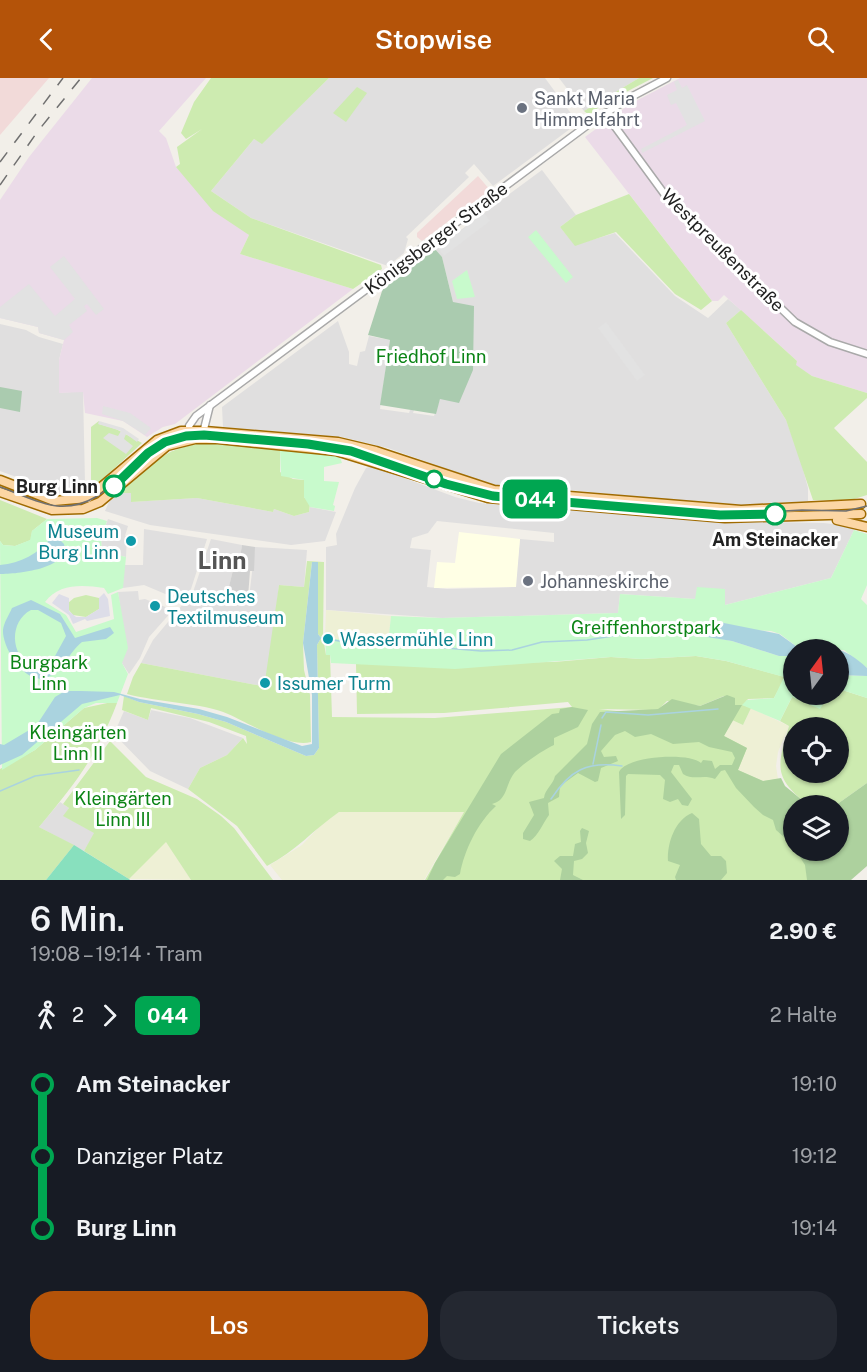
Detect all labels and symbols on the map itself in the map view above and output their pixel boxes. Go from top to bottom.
place label: Sankt Maria Himmelfahrt [534,88,640,130]
marker: Sankt Maria Himmelfahrt [515,101,529,115]
street label: Königsberger Straße [361,178,511,298]
street label: Westpreußenstraße [657,184,789,316]
park label: Friedhof Linn [376,346,486,367]
unlabelled marker [425,470,443,488]
marker: Burg Linn [103,475,125,497]
place label: Burg Linn [16,476,98,497]
line badge: 044 [500,480,570,518]
marker: Am Steinacker [764,503,786,525]
place label: Museum Burg Linn [38,521,119,563]
place label: Am Steinacker [712,529,839,550]
marker: Museum Burg Linn [124,534,138,548]
district label: Linn [198,546,246,574]
place label: Johanneskirche [540,571,669,592]
marker: Johanneskirche [521,574,535,588]
place label: Deutsches Textilmuseum [167,586,284,628]
marker: Deutsches Textilmuseum [148,599,162,613]
park label: Greiffenhorstpark [571,617,721,638]
place label: Wassermühle Linn [340,629,493,650]
marker: Wassermühle Linn [321,632,335,646]
north arrow [783,639,849,705]
park label: Burgpark Linn [10,652,88,694]
place label: Issumer Turm [277,673,391,694]
marker: Issumer Turm [258,676,272,690]
park label: Kleingärten Linn II [29,722,127,764]
park label: Kleingärten Linn III [74,788,172,830]

